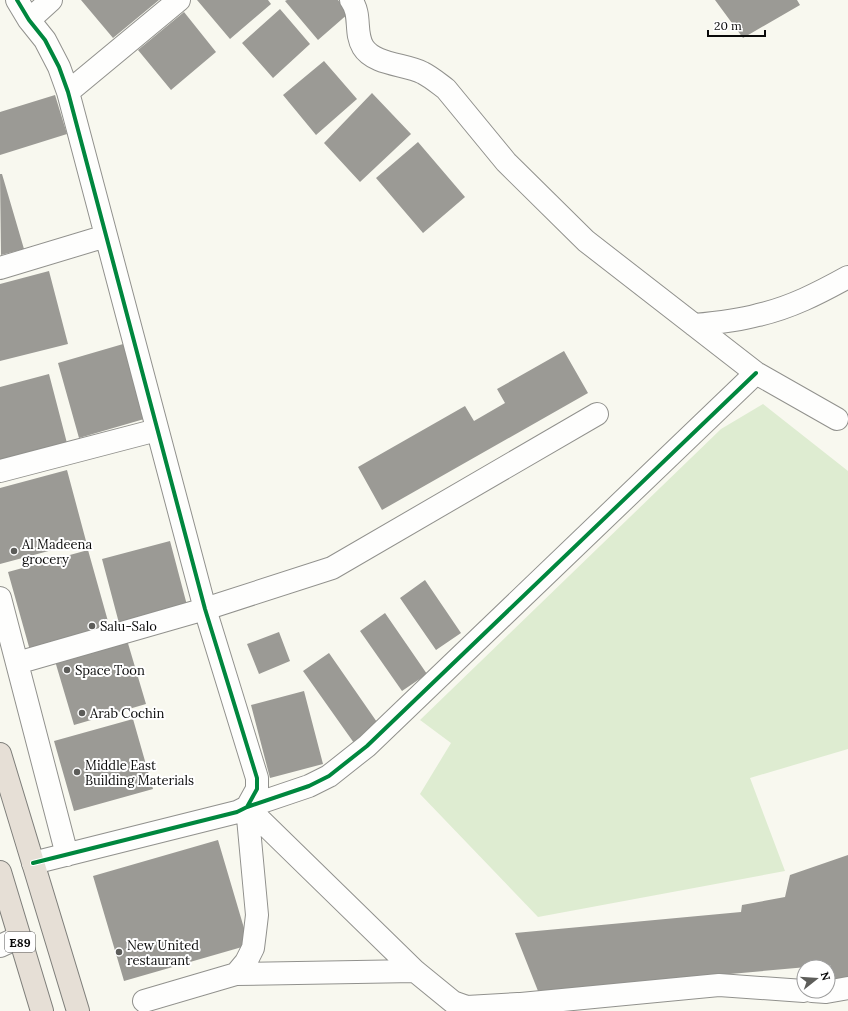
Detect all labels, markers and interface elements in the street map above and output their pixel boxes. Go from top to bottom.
scale bar [708,12,765,38]
text: 20 m [714,18,742,33]
place label: Al Madeena grocery [21,536,92,568]
marker: Al Madeena grocery [9,546,19,556]
place label: Salu-Salo [100,618,157,635]
marker: Salu-Salo [87,621,97,631]
place label: Space Toon [75,662,145,679]
marker: Space Toon [62,665,72,675]
place label: Arab Cochin [89,705,164,722]
marker: Arab Cochin [77,708,87,718]
place label: Middle East Building Materials [85,757,194,789]
marker: Middle East Building Materials [72,767,82,777]
road number: E89 [5,932,35,952]
place label: New United restaurant [127,937,199,969]
marker: New United restaurant [114,947,124,957]
north arrow [796,959,836,999]
text: N [818,970,834,983]

